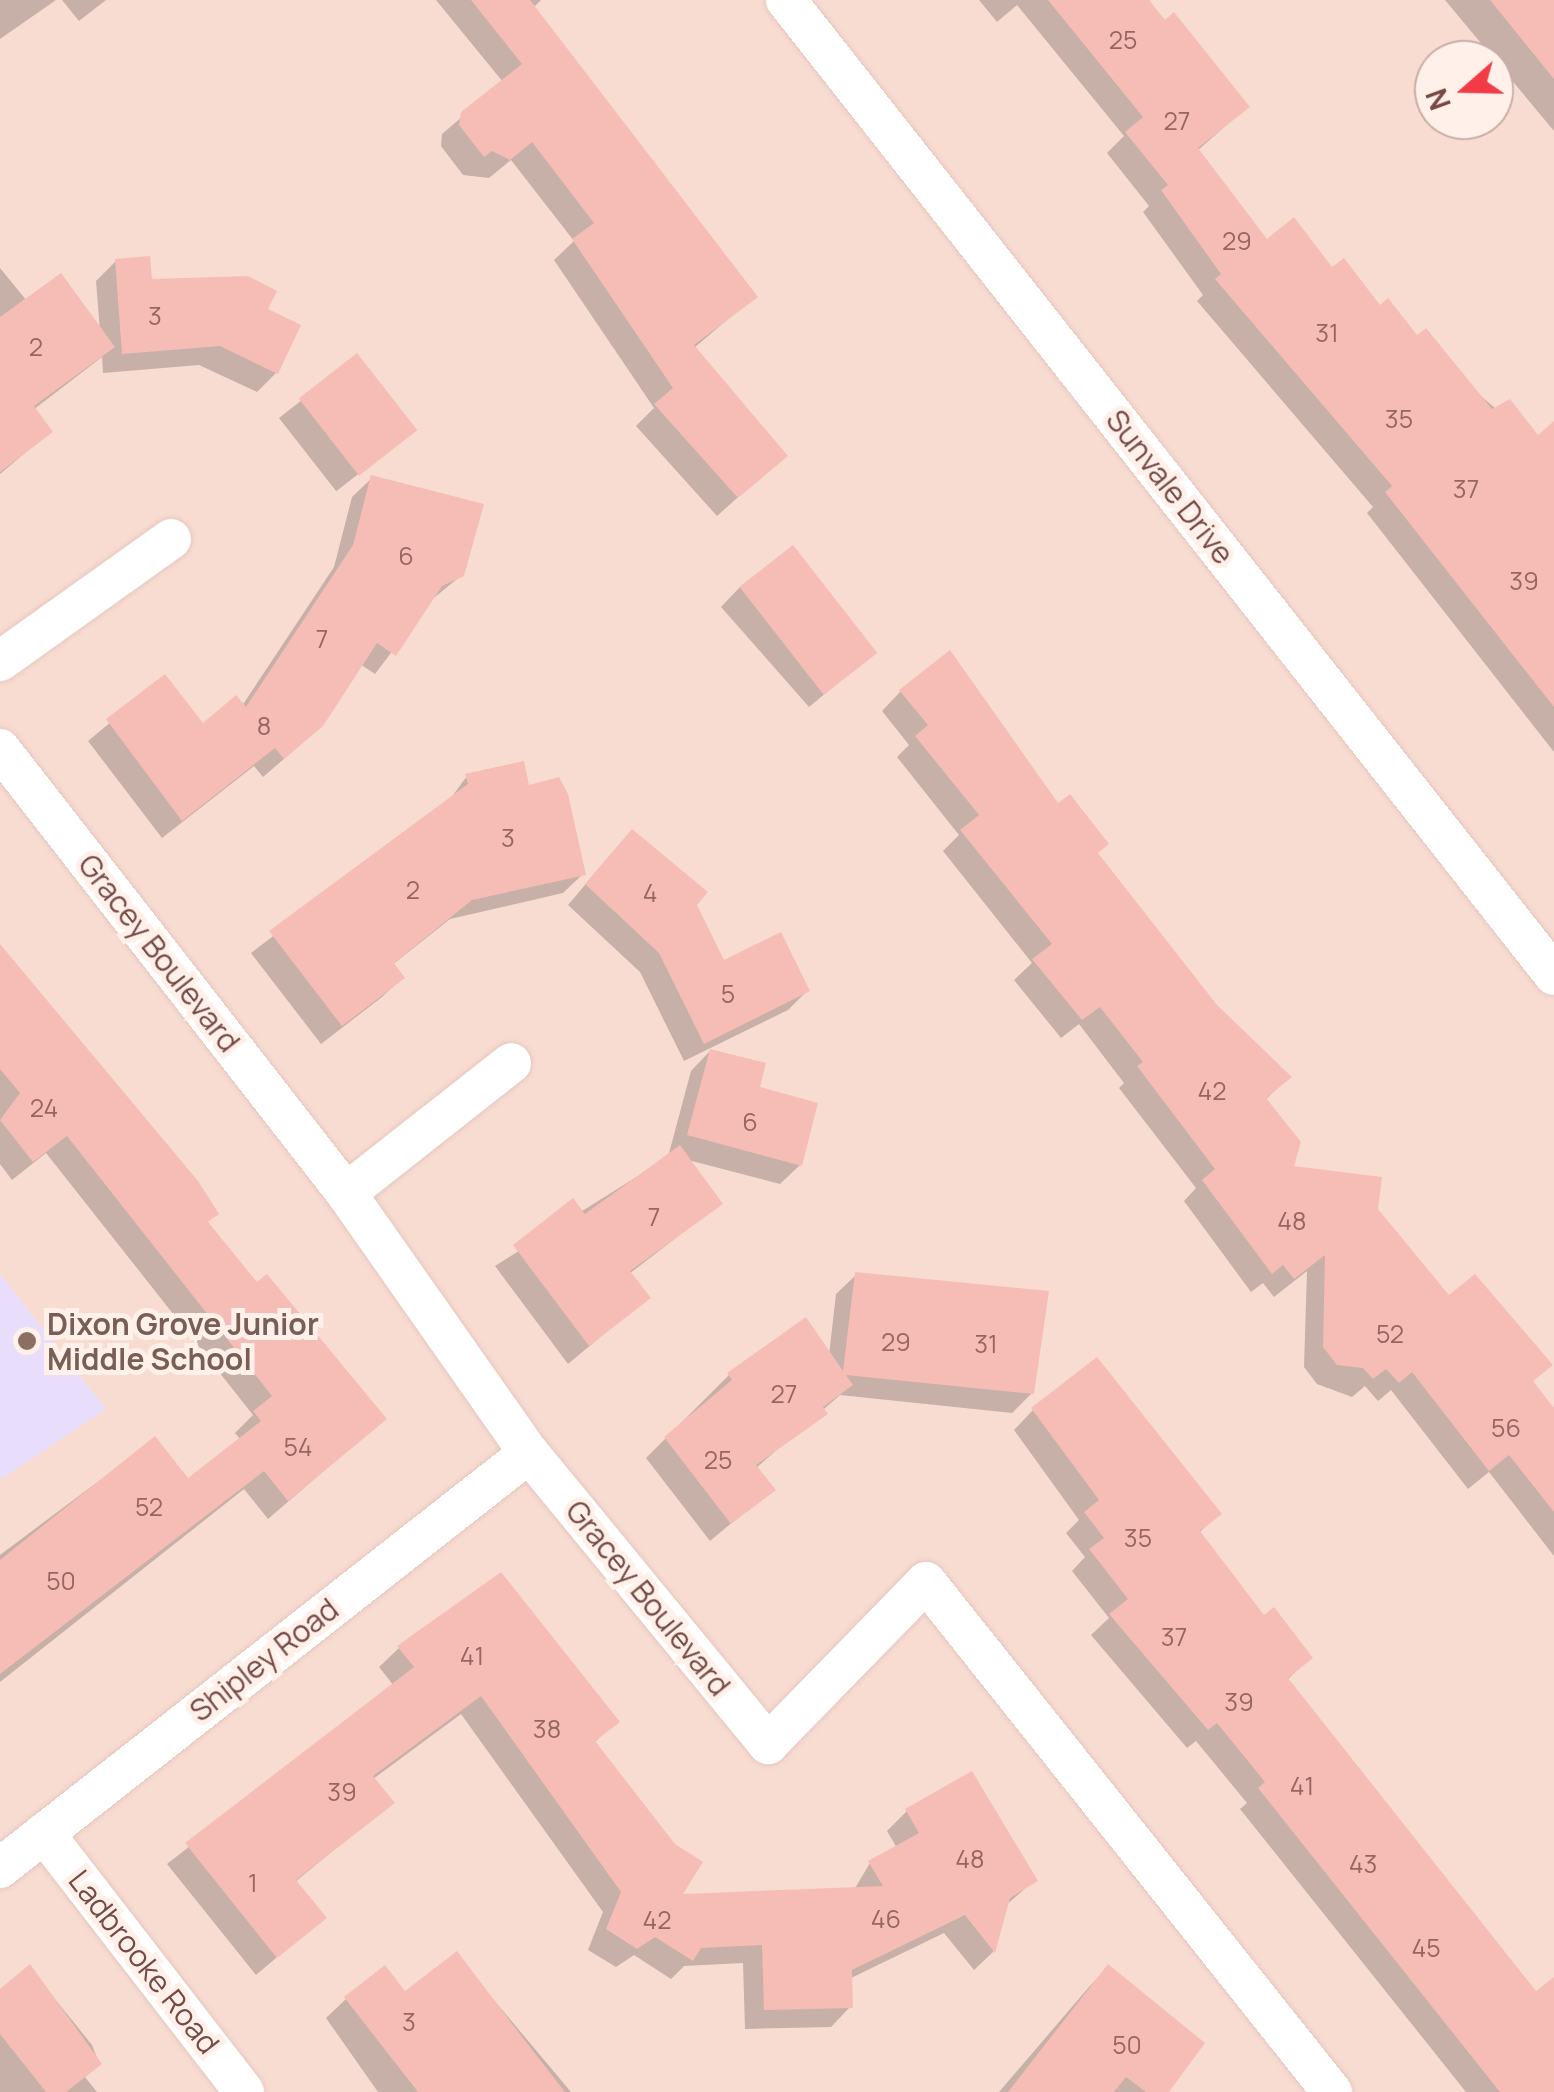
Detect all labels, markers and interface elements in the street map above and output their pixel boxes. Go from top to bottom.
house number: 25 [1109,25,1137,55]
north arrow [1414,40,1514,140]
text: N [1416,84,1459,116]
house number: 27 [1164,106,1190,136]
house number: 29 [1222,226,1252,256]
house number: 3 [148,301,162,331]
house number: 31 [1315,318,1339,348]
house number: 2 [29,332,43,362]
street label: Sunvale Drive [1099,403,1241,571]
house number: 35 [1385,404,1413,434]
house number: 37 [1453,474,1479,504]
house number: 6 [398,541,414,571]
house number: 39 [1509,566,1539,596]
house number: 7 [316,624,328,654]
house number: 8 [257,711,271,741]
house number: 3 [501,823,515,853]
street label: Gracey Boulevard [71,847,247,1059]
house number: 2 [406,875,420,905]
house number: 4 [643,878,657,908]
house number: 5 [721,979,735,1009]
house number: 42 [1198,1076,1226,1106]
house number: 24 [30,1093,58,1123]
house number: 6 [742,1107,758,1137]
house number: 7 [648,1202,660,1232]
house number: 48 [1277,1206,1307,1236]
place label: Dixon Grove Junior Middle School [47,1306,319,1376]
house number: 52 [1376,1319,1404,1349]
house number: 29 [881,1327,911,1357]
house number: 31 [974,1329,998,1359]
marker: Dixon Grove Junior Middle School [16,1330,38,1352]
house number: 27 [771,1379,797,1409]
house number: 56 [1491,1413,1521,1443]
house number: 54 [283,1432,313,1462]
house number: 25 [704,1445,732,1475]
house number: 52 [135,1492,163,1522]
street label: Gracey Boulevard [558,1493,738,1703]
house number: 35 [1124,1523,1152,1553]
house number: 50 [46,1566,76,1596]
street label: Shipley Road [183,1591,345,1729]
house number: 37 [1161,1622,1187,1652]
house number: 41 [460,1641,484,1671]
house number: 39 [1224,1687,1254,1717]
house number: 38 [533,1714,561,1744]
house number: 41 [1290,1771,1314,1801]
house number: 39 [327,1777,357,1807]
house number: 48 [955,1844,985,1874]
house number: 43 [1349,1849,1377,1879]
street label: Ladbrooke Road [61,1863,227,2061]
house number: 1 [248,1868,258,1898]
house number: 46 [871,1904,901,1934]
house number: 42 [643,1905,671,1935]
house number: 45 [1411,1933,1441,1963]
house number: 3 [402,2007,416,2037]
house number: 50 [1112,2030,1142,2060]

